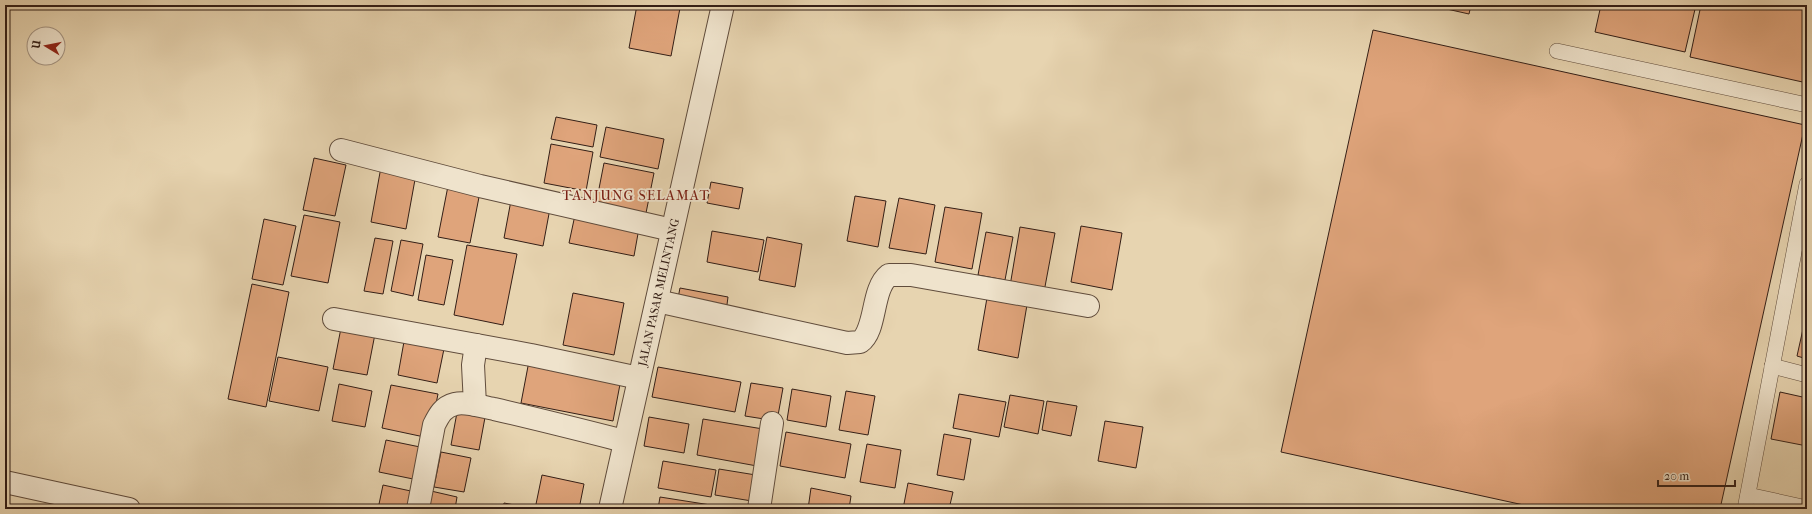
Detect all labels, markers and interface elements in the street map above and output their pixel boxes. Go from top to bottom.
north arrow [26,26,66,66]
text: U [29,39,44,51]
district label: TANJUNG SELAMAT [562,187,710,204]
street label: JALAN PASAR MELINTANG [635,217,682,369]
scale bar [1658,462,1735,488]
text: 20 m [1664,469,1689,483]

